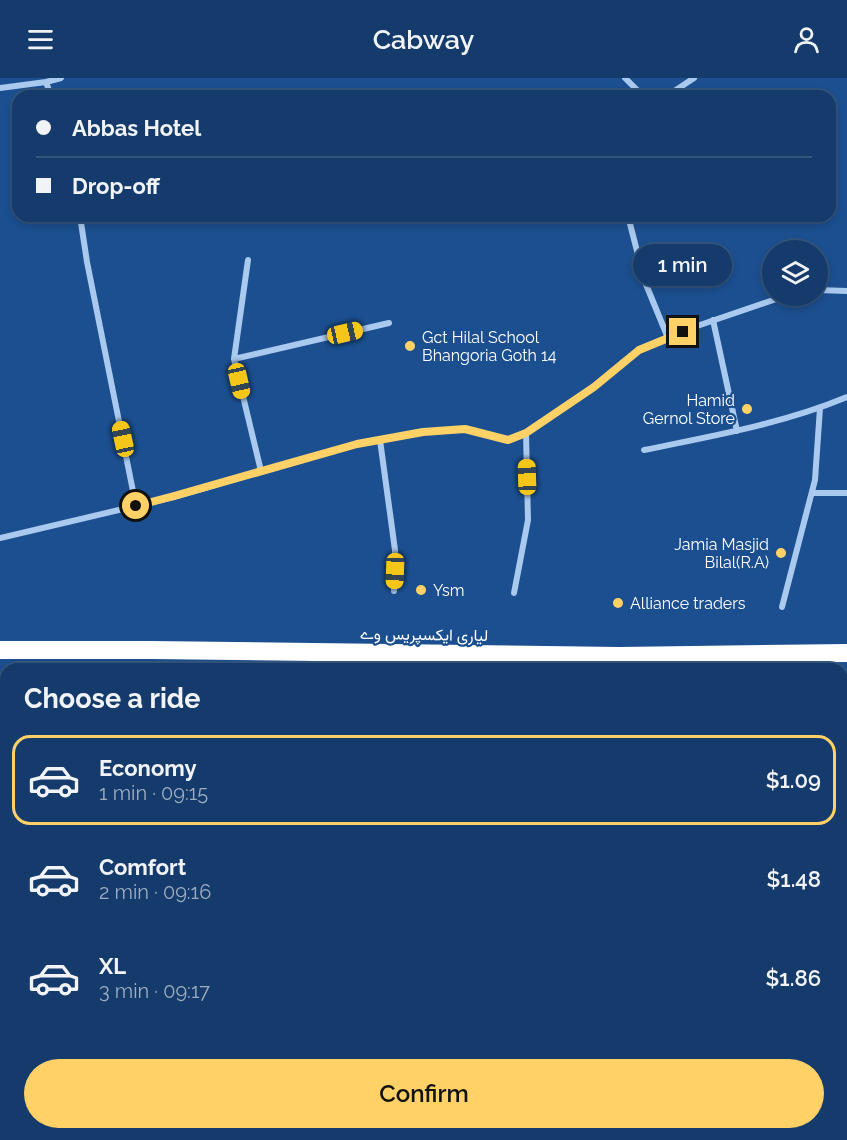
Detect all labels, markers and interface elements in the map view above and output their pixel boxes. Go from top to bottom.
icon: menu [24,23,57,56]
icon: person [790,23,823,56]
text: Cabway [373,24,474,55]
text: Abbas Hotel [72,115,201,141]
text: Drop-off [72,173,160,199]
map controls [762,240,828,306]
button: layers [762,240,828,306]
callout: 1 min [634,245,732,287]
text: 1 min [658,253,707,277]
route end [669,318,696,345]
car [325,320,365,346]
place label: Gct Hilal School Bhangoria Goth 14 [422,328,557,365]
marker: Gct Hilal School Bhangoria Goth 14 [403,339,417,353]
car [226,361,252,401]
place label: Hamid Gernol Store [643,391,735,428]
marker: Hamid Gernol Store [740,402,754,416]
car [110,420,136,458]
car [517,459,537,495]
route start [122,492,149,519]
place label: Jamia Masjid Bilal(R.A) [674,535,769,572]
marker: Jamia Masjid Bilal(R.A) [774,546,788,560]
car [385,553,405,589]
place label: Ysm [433,581,464,600]
marker: Ysm [414,583,428,597]
place label: Alliance traders [630,594,746,613]
marker: Alliance traders [611,596,625,610]
street label: لیاری ایکسپریس وے [360,624,488,647]
text: Choose a ride [24,683,200,714]
icon: car [27,753,81,807]
text: Economy [99,755,197,781]
text: $1.09 [766,767,821,793]
text: 1 min · 09:15 [99,781,208,805]
icon: car [27,852,81,906]
text: Comfort [99,854,186,880]
text: $1.48 [767,866,821,892]
text: 2 min · 09:16 [99,880,211,904]
icon: car [27,951,81,1005]
text: XL [99,953,126,979]
text: $1.86 [766,965,821,991]
text: 3 min · 09:17 [99,979,210,1003]
button: Confirm [24,1059,824,1128]

